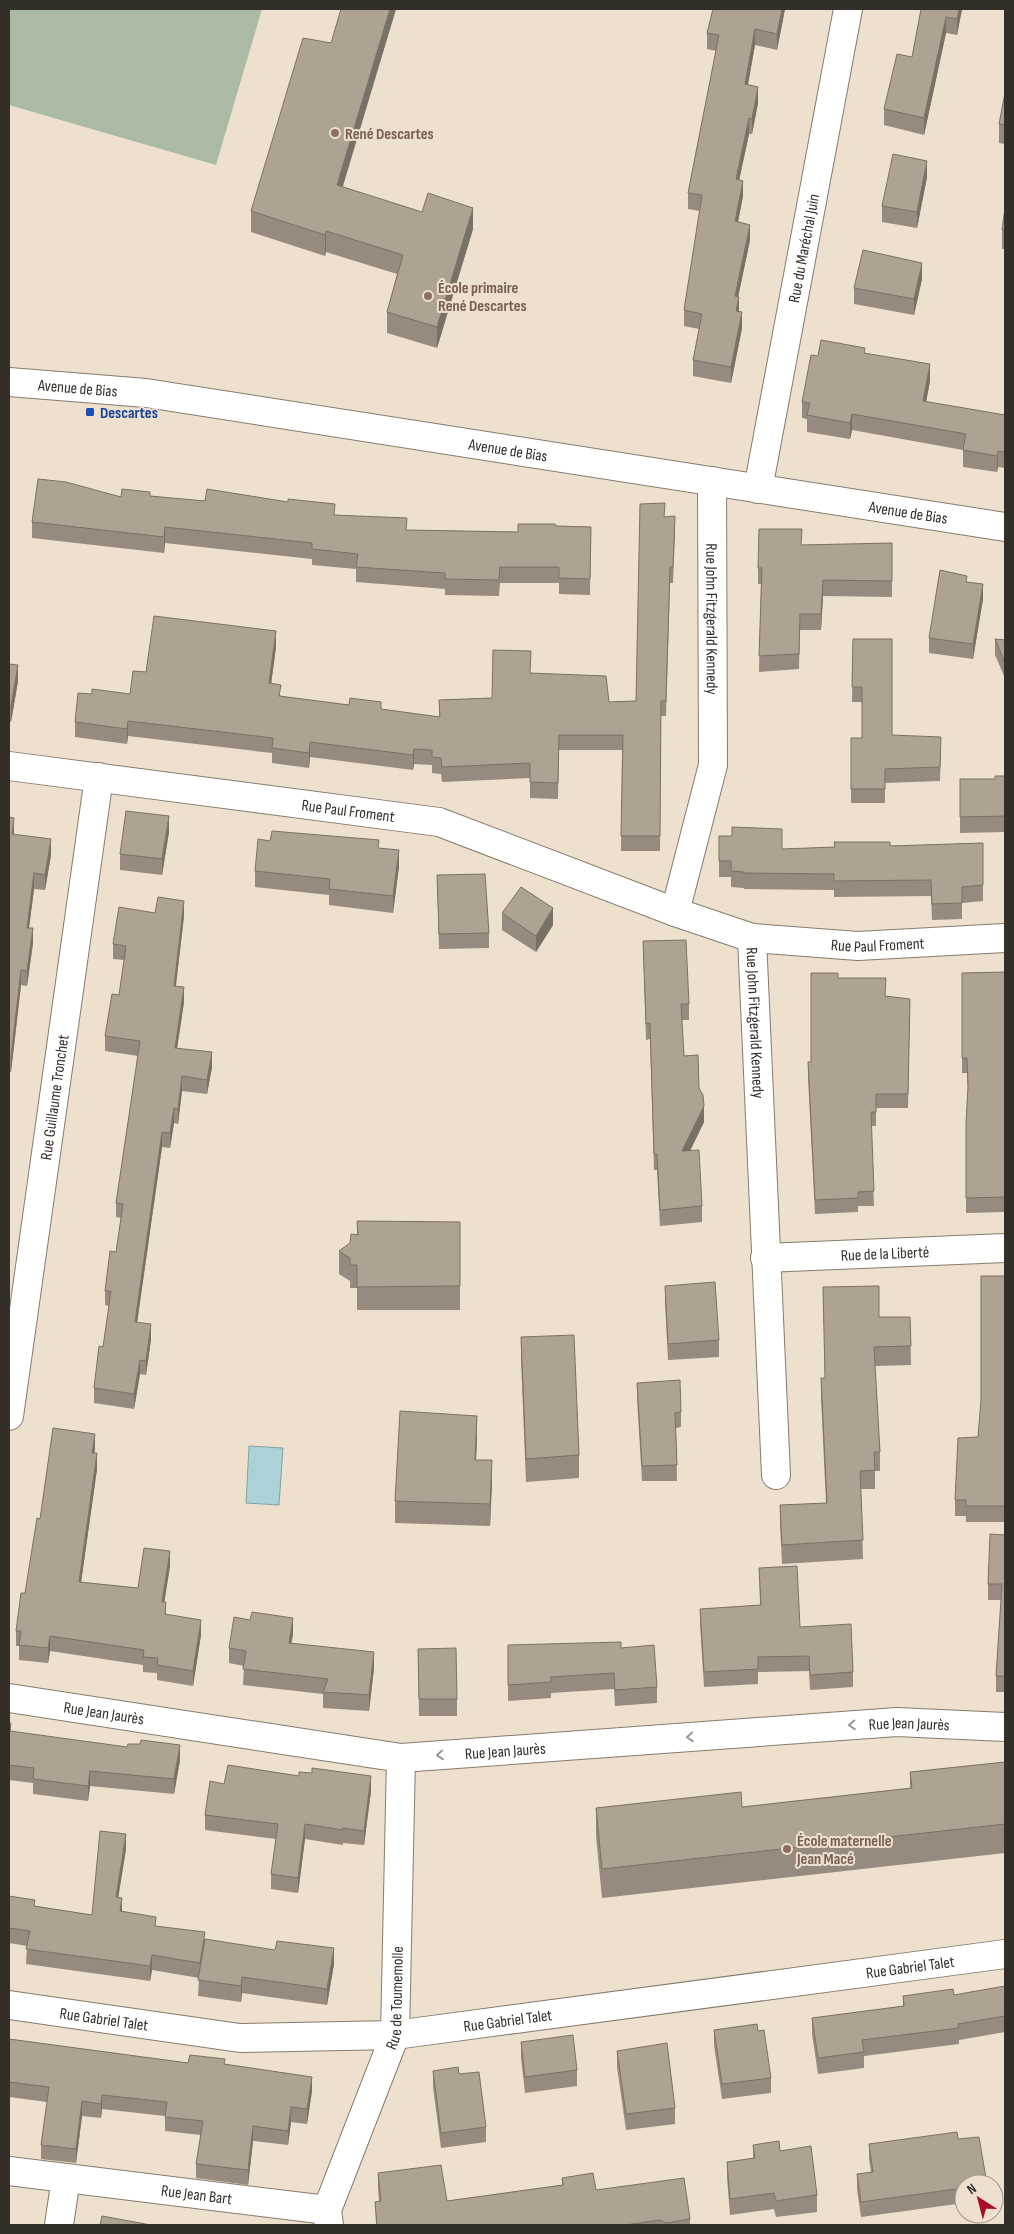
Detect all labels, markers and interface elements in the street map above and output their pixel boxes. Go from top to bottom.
place label: René Descartes [345,125,434,144]
marker: René Descartes [329,127,341,139]
street label: Rue du Maréchal Juin [785,193,824,304]
place label: École primaire René Descartes [438,279,527,316]
marker: École primaire René Descartes [422,290,434,302]
street label: Avenue de Bias [36,376,118,402]
place label: Descartes [100,404,158,423]
marker: Descartes [84,406,96,418]
street label: Avenue de Bias [466,435,549,467]
street label: Avenue de Bias [866,498,949,529]
street label: Rue John Fitzgerald Kennedy [701,543,721,695]
street label: Rue Paul Froment [300,796,396,827]
street label: Rue Paul Froment [830,934,925,957]
street label: Rue John Fitzgerald Kennedy [741,947,767,1099]
street label: Rue Guillaume Tronchet [37,1033,74,1161]
street label: Rue de la Liberté [840,1243,930,1266]
street label: Rue Jean Jaurès [62,1698,145,1730]
street label: Rue Jean Jaurès [868,1714,950,1735]
one-way arrow [847,1719,855,1730]
one-way arrow [685,1731,693,1742]
street label: Rue Jean Jaurès [464,1740,547,1764]
one-way arrow [436,1749,444,1760]
place label: École maternelle Jean Macé [796,1832,892,1869]
marker: École maternelle Jean Macé [781,1843,793,1855]
street label: Rue de Toumemolle [382,1946,408,2053]
street label: Rue Gabriel Talet [865,1953,956,1983]
street label: Rue Gabriel Talet [58,2004,149,2036]
street label: Rue Gabriel Talet [462,2006,553,2037]
north arrow [954,2174,1004,2224]
text: N [964,2180,980,2198]
street label: Rue Jean Bart [160,2182,233,2209]

